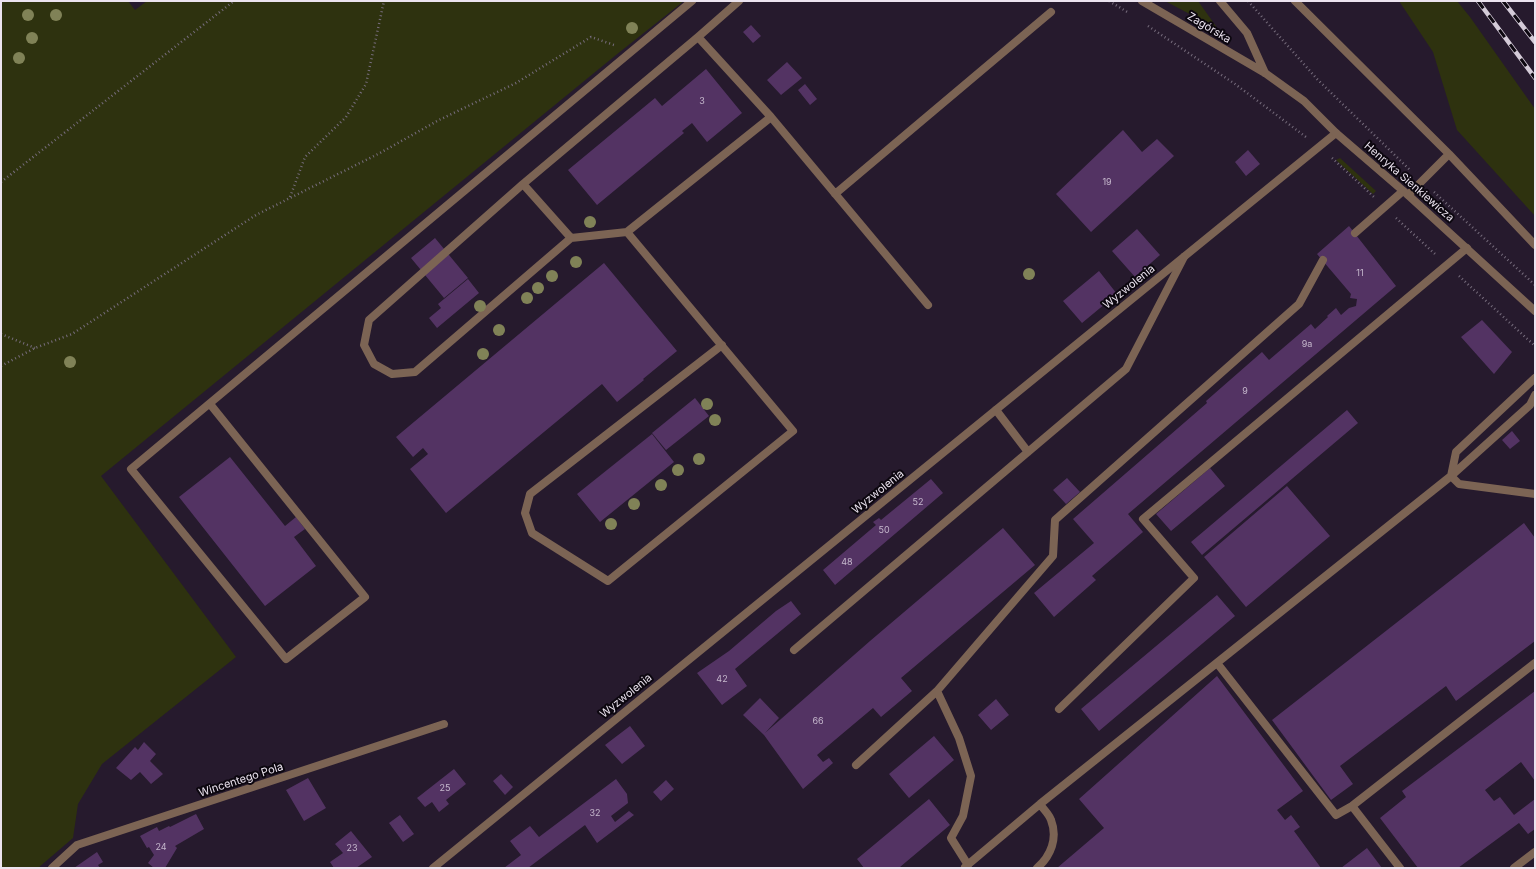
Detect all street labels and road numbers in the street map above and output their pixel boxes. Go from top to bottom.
street label: Zagórska [1185,10,1233,46]
street label: Henryka Sienkiewicza [1361,139,1457,225]
street label: Wyzwolenia [1100,262,1158,312]
street label: Wyzwolenia [849,467,907,517]
street label: Wyzwolenia [597,671,655,721]
street label: Wincentego Pola [197,760,285,800]

